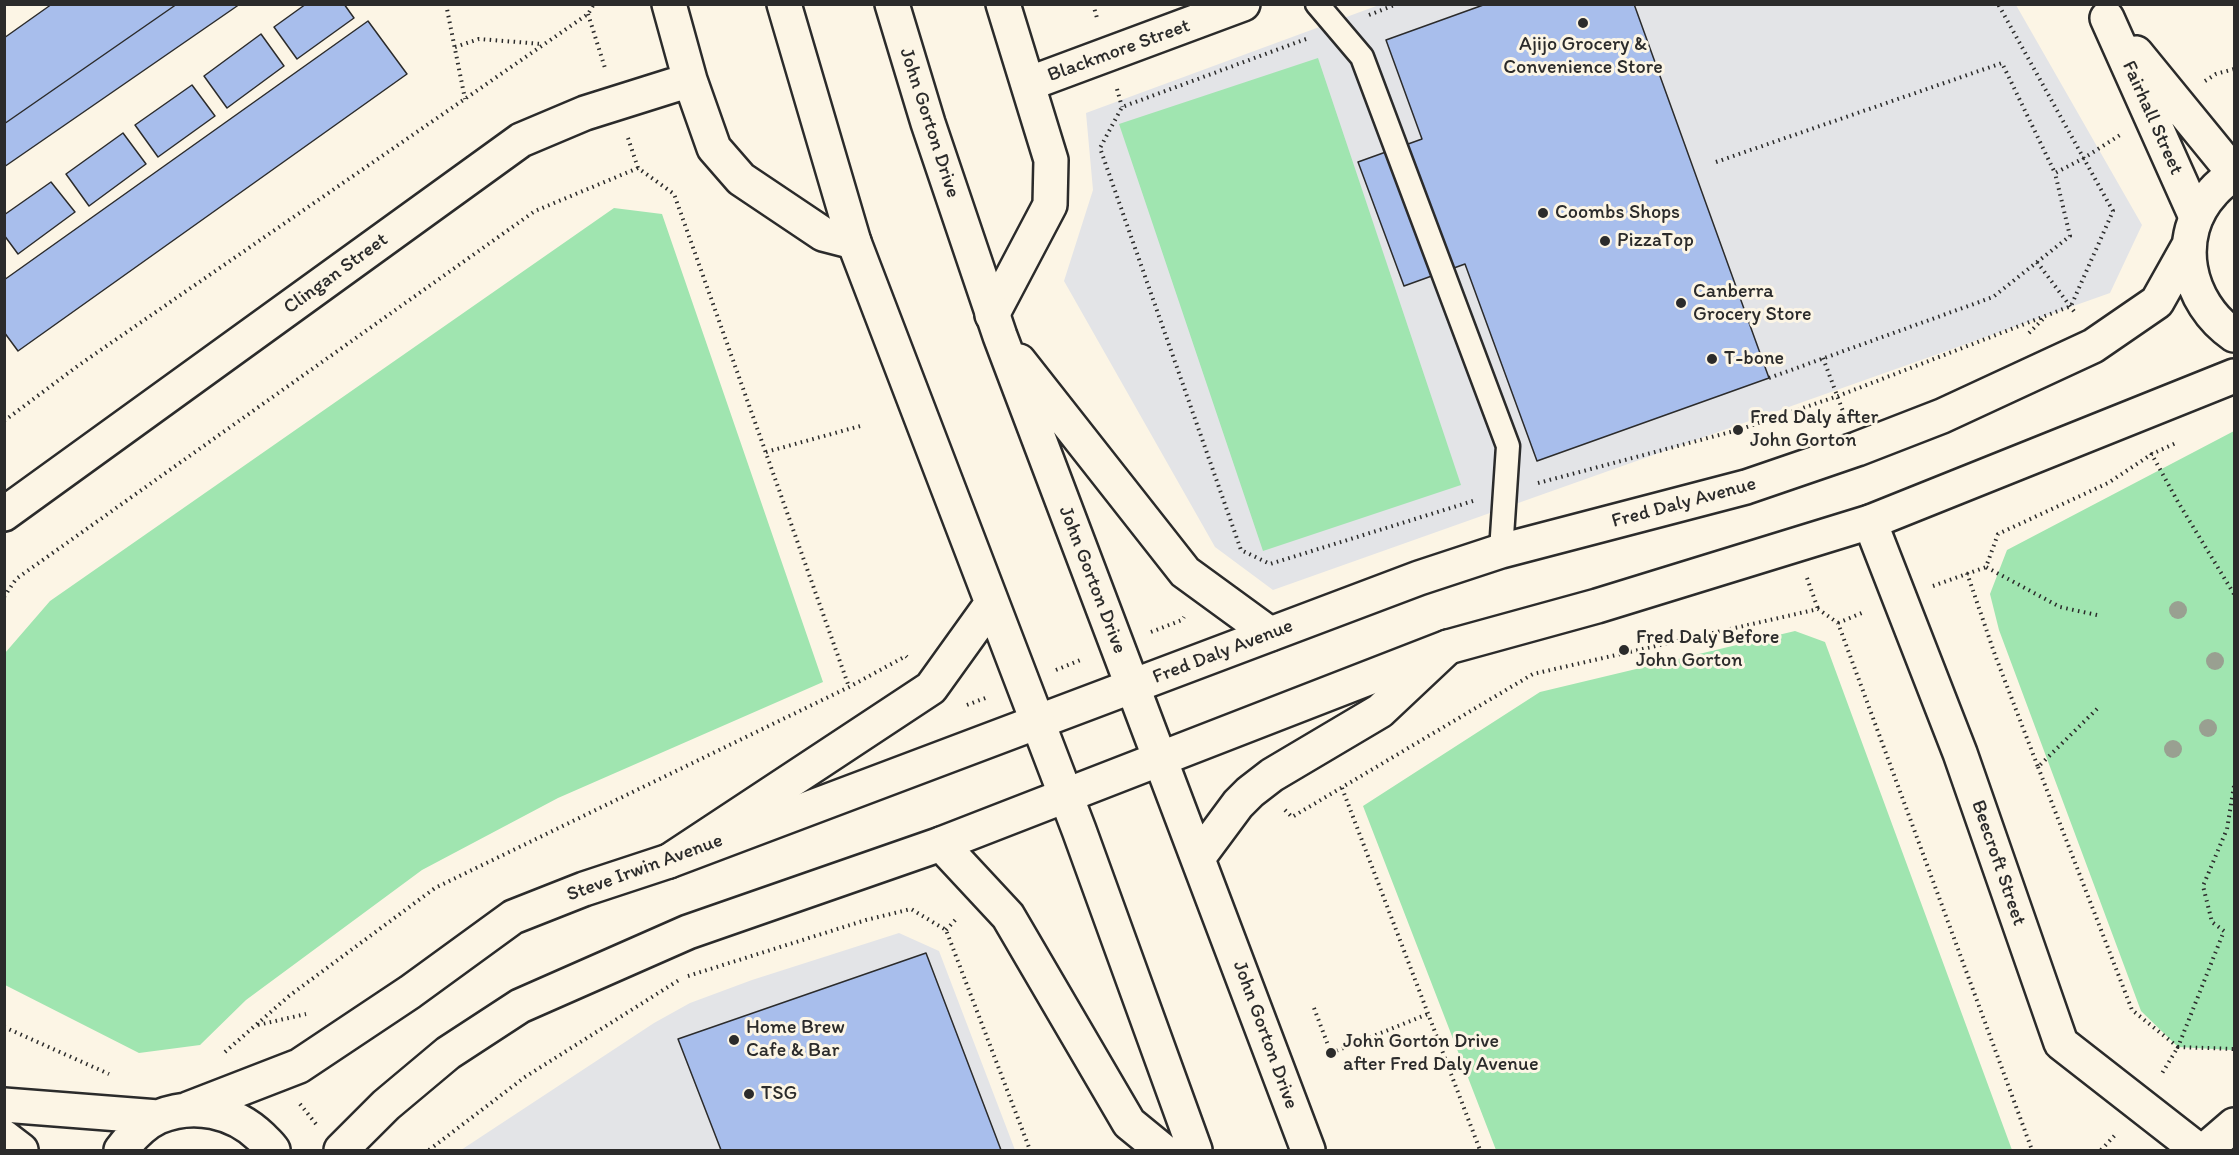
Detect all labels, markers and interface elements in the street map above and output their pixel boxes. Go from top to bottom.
street label: Blackmore Street [1044,14,1194,88]
marker: Ajijo Grocery & Convenience Store [1576,16,1590,30]
place label: Ajijo Grocery & Convenience Store [1503,33,1663,80]
street label: John Gorton Drive [893,45,965,201]
street label: Fairhall Street [2116,57,2188,179]
place label: Coombs Shops [1555,201,1680,225]
marker: Coombs Shops [1536,206,1550,220]
street label: Clingan Street [279,228,393,320]
place label: PizzaTop [1617,229,1694,253]
marker: PizzaTop [1598,234,1612,248]
place label: Canberra Grocery Store [1693,280,1811,327]
marker: Canberra Grocery Store [1674,296,1688,310]
place label: T-bone [1724,347,1784,371]
marker: T-bone [1705,352,1719,366]
place label: Fred Daly after John Gorton [1750,406,1879,453]
marker: Fred Daly after John Gorton [1731,423,1745,437]
street label: Fred Daly Avenue [1609,472,1759,534]
street label: John Gorton Drive [1053,503,1131,657]
street label: Fred Daly Avenue [1149,614,1297,690]
place label: Fred Daly Before John Gorton [1636,626,1779,673]
marker: Fred Daly Before John Gorton [1617,643,1631,657]
street label: Beecroft Street [1965,797,2031,929]
street label: Steve Irwin Avenue [564,829,726,907]
street label: John Gorton Drive [1227,958,1303,1112]
place label: Home Brew Cafe & Bar [746,1016,845,1063]
place label: John Gorton Drive after Fred Daly Avenue [1343,1030,1539,1077]
marker: Home Brew Cafe & Bar [727,1033,741,1047]
marker: John Gorton Drive after Fred Daly Avenue [1324,1046,1338,1060]
place label: TSG [761,1082,797,1106]
marker: TSG [742,1087,756,1101]

